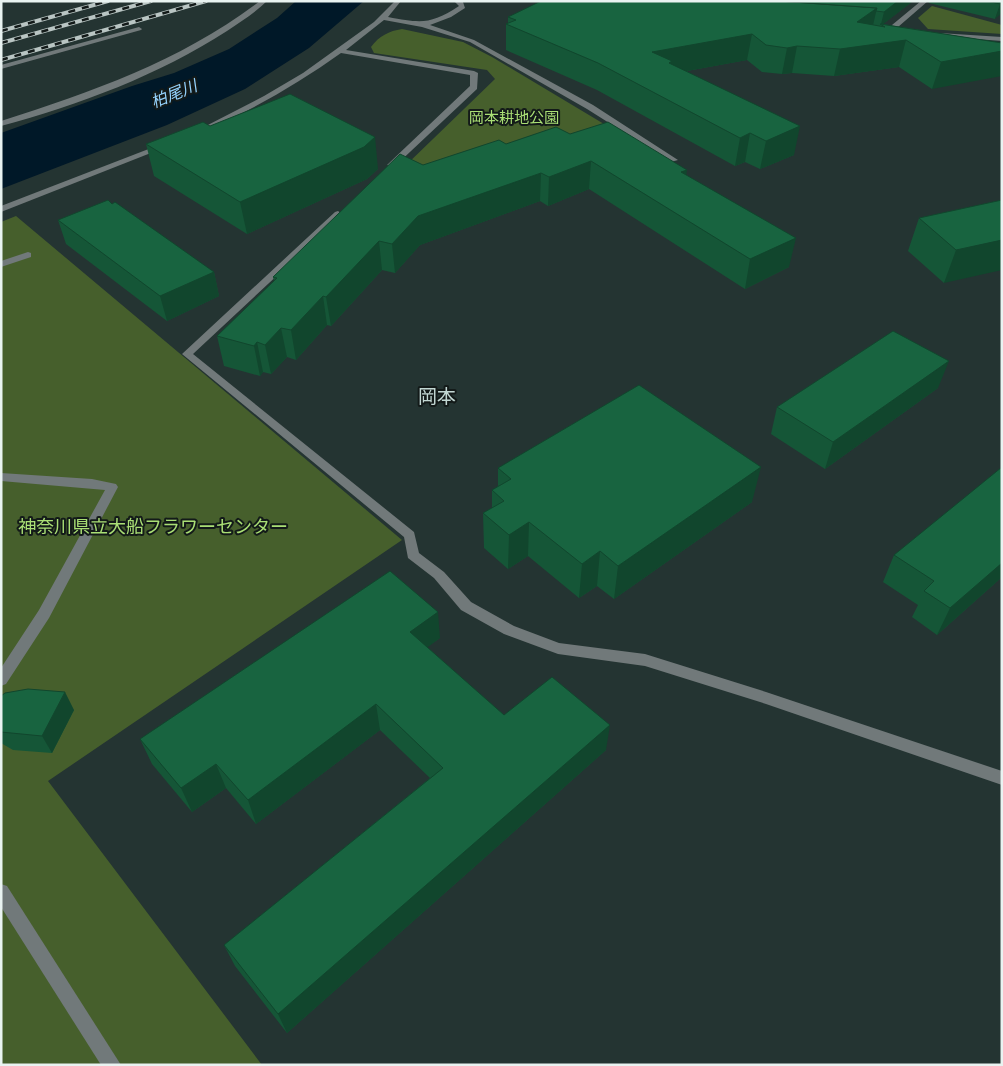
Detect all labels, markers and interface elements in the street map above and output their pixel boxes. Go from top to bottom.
water label: 柏尾川 [149,76,201,111]
park label: 岡本耕地公園 [469,109,559,126]
district label: 岡本 [418,386,456,407]
park label: 神奈川県立大船フラワーセンター [18,517,288,537]

